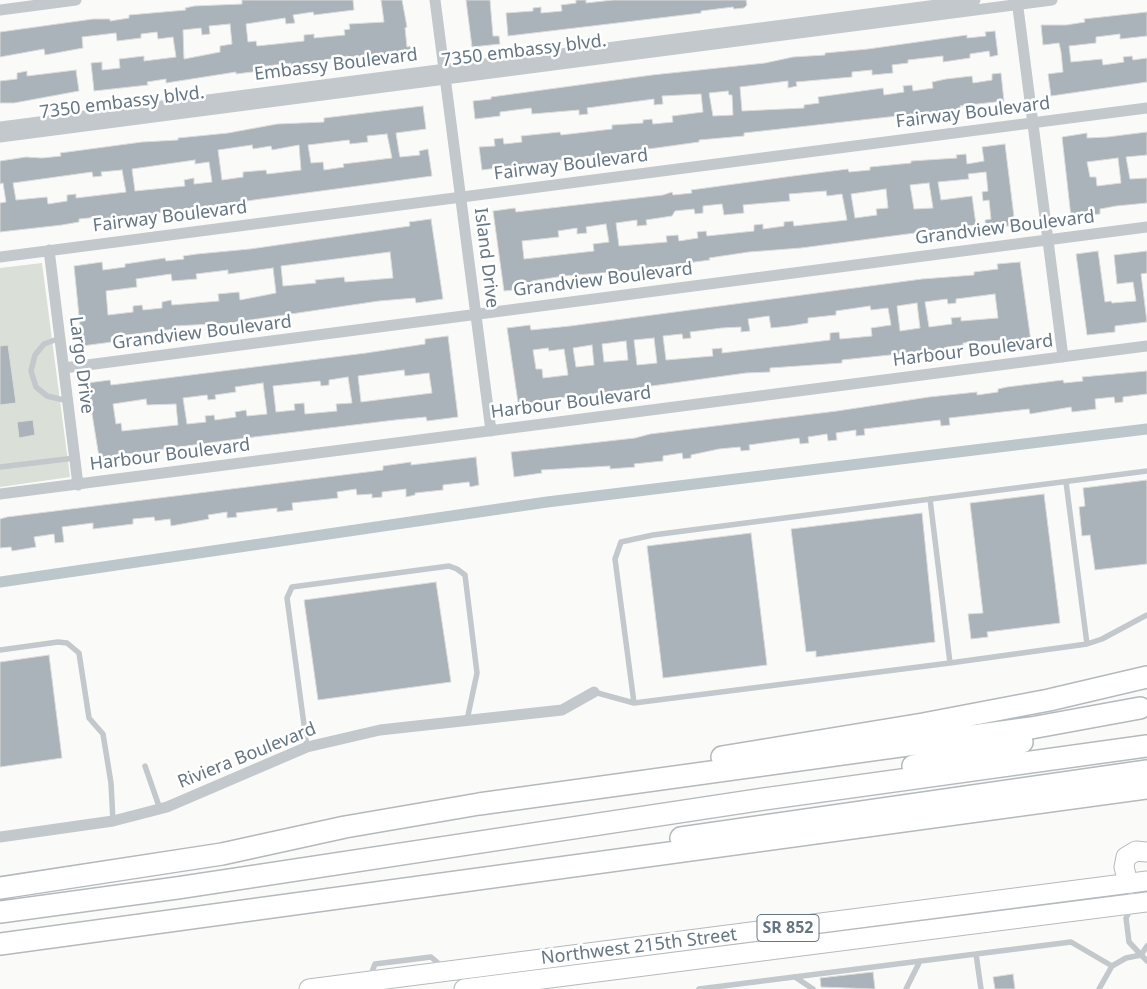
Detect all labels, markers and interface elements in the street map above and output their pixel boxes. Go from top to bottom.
street label: 7350 embassy blvd. [440,30,608,72]
street label: Embassy Boulevard [253,44,419,86]
street label: 7350 embassy blvd. [38,82,206,124]
street label: Fairway Boulevard [895,93,1051,133]
street label: Fairway Boulevard [493,145,649,185]
street label: Fairway Boulevard [92,197,248,237]
street label: Grandview Boulevard [914,206,1096,250]
street label: Island Drive [469,207,503,309]
street label: Grandview Boulevard [512,258,694,302]
street label: Grandview Boulevard [111,311,293,355]
street label: Largo Drive [64,315,98,415]
street label: Harbour Boulevard [891,330,1055,372]
street label: Harbour Boulevard [489,382,653,424]
street label: Harbour Boulevard [88,434,252,476]
street label: Riviera Boulevard [175,718,319,794]
road number: SR 852 [757,914,819,941]
street label: Northwest 215th Street [540,924,738,970]

